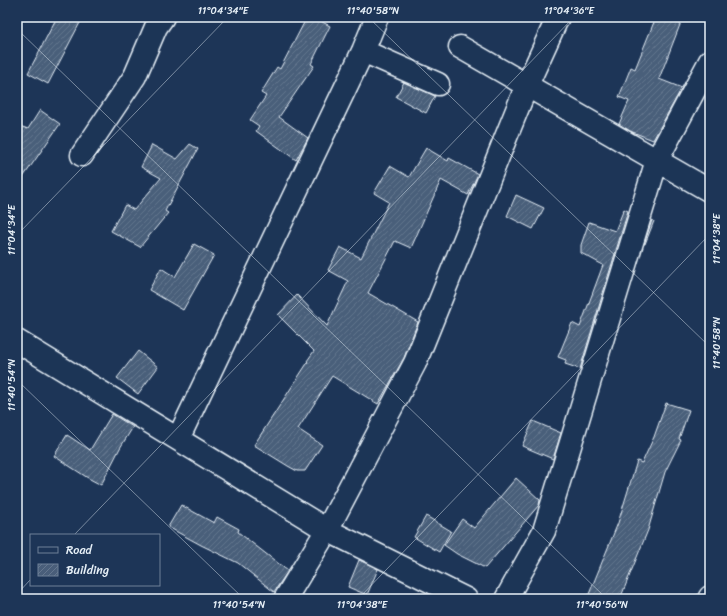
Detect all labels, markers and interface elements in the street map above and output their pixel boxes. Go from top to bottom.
text: 11°04'34"E [198,2,250,20]
text: 11°40'58"N [347,2,399,20]
text: 11°04'36"E [544,2,595,20]
text: 11°04'34"E [3,203,21,255]
text: 11°04'38"E [708,212,726,264]
text: 11°40'58"N [708,317,726,369]
text: 11°40'54"N [3,359,21,411]
legend [30,534,160,586]
text: Road [66,539,93,561]
text: Building [66,559,109,581]
text: 11°40'54"N [213,596,265,614]
text: 11°04'38"E [337,596,389,614]
text: 11°40'56"N [576,596,628,614]

